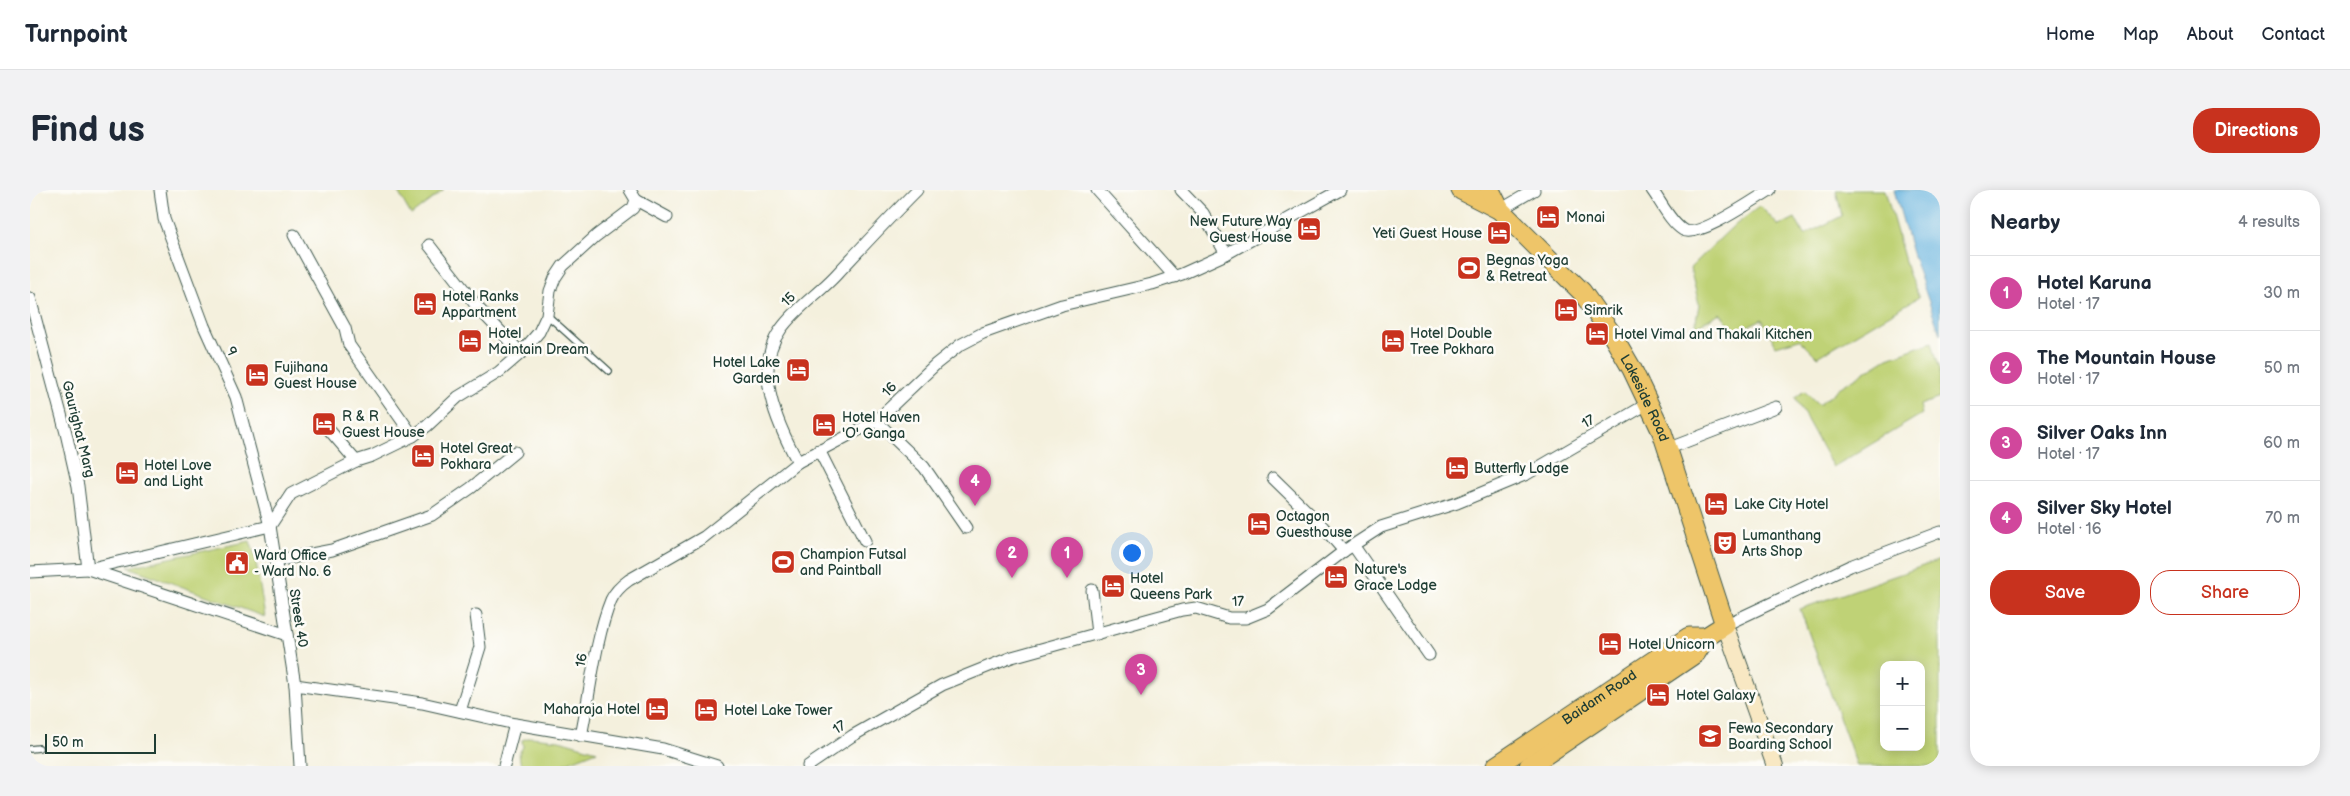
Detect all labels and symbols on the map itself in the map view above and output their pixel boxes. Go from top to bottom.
hotel icon: Monai [1535,204,1561,230]
place label: Monai [1566,209,1605,226]
place label: New Future Way Guest House [1189,213,1293,246]
hotel icon: New Future Way Guest House [1296,216,1322,242]
hotel icon: Yeti Guest House [1486,220,1512,246]
place label: Yeti Guest House [1372,225,1482,242]
place label: Begnas Yoga & Retreat [1486,252,1569,285]
sports icon: Begnas Yoga & Retreat [1456,255,1482,281]
place label: Hotel Ranks Appartment [442,288,519,321]
street label: 15 [778,289,799,310]
hotel icon: Hotel Ranks Appartment [412,291,438,317]
hotel icon: Simrik [1553,297,1579,323]
place label: Simrik [1584,302,1623,319]
hotel icon: Hotel Vimal and Thakali Kitchen [1584,321,1610,347]
place label: Hotel Maintain Dream [488,325,589,358]
place label: Hotel Double Tree Pokhara [1410,325,1494,358]
place label: Hotel Vimal and Thakali Kitchen [1614,326,1812,343]
hotel icon: Hotel Maintain Dream [457,328,483,354]
hotel icon: Hotel Double Tree Pokhara [1380,328,1406,354]
street label: 9 [222,344,241,358]
street label: Lakeside Road [1616,351,1673,444]
place label: Hotel Lake Garden [712,354,780,387]
hotel icon: Hotel Lake Garden [785,357,811,383]
place label: Fujihana Guest House [274,359,357,392]
hotel icon: Fujihana Guest House [244,362,270,388]
street label: 16 [878,378,901,400]
street label: Gaurighat Marg [58,379,99,479]
place label: R & R Guest House [342,408,425,441]
place label: Hotel Haven 'O' Ganga [842,409,920,442]
hotel icon: R & R Guest House [311,411,337,437]
street label: 17 [1579,411,1598,432]
hotel icon: Hotel Haven 'O' Ganga [811,412,837,438]
place label: Hotel Great Pokhara [440,440,514,473]
hotel icon: Hotel Great Pokhara [410,443,436,469]
hotel icon: Butterfly Lodge [1444,455,1470,481]
place label: Hotel Love and Light [144,457,211,490]
hotel icon: Hotel Love and Light [114,460,140,486]
place label: Butterfly Lodge [1474,460,1569,477]
pin: 4 [959,465,991,506]
hotel icon: Lake City Hotel [1703,491,1729,517]
place label: Lake City Hotel [1734,496,1828,513]
place label: Octagon Guesthouse [1276,508,1352,541]
hotel icon: Octagon Guesthouse [1246,511,1272,537]
place label: Lumanthang Arts Shop [1742,527,1821,560]
theatre icon: Lumanthang Arts Shop [1712,530,1738,556]
pin: 2 [996,537,1028,578]
pin: 1 [1051,537,1083,578]
your location [1119,540,1145,566]
place label: Champion Futsal and Paintball [800,546,906,579]
place label: Ward Office - Ward No. 6 [254,547,332,580]
sports icon: Champion Futsal and Paintball [770,549,796,575]
public building icon: Ward Office - Ward No. 6 [224,550,250,576]
place label: Nature's Grace Lodge [1354,561,1437,594]
hotel icon: Nature's Grace Lodge [1323,564,1349,590]
place label: Hotel Queens Park [1130,570,1212,603]
hotel icon: Hotel Queens Park [1100,573,1126,599]
street label: Street 40 [285,588,312,649]
street label: 17 [1231,593,1245,610]
hotel icon: Hotel Unicorn [1597,631,1623,657]
place label: Hotel Unicorn [1628,636,1715,653]
street label: 16 [572,651,591,669]
pin: 3 [1125,654,1157,695]
street label: Baidam Road [1559,667,1640,728]
hotel icon: Hotel Galaxy [1645,682,1671,708]
place label: Hotel Galaxy [1676,687,1756,704]
hotel icon: Maharaja Hotel [644,696,670,722]
hotel icon: Hotel Lake Tower [693,697,719,723]
place label: Maharaja Hotel [543,701,640,718]
place label: Hotel Lake Tower [724,702,833,719]
street label: 17 [830,717,849,738]
place label: Fewa Secondary Boarding School [1728,720,1834,753]
school or university icon: Fewa Secondary Boarding School [1697,723,1723,749]
scale bar [45,731,156,754]

